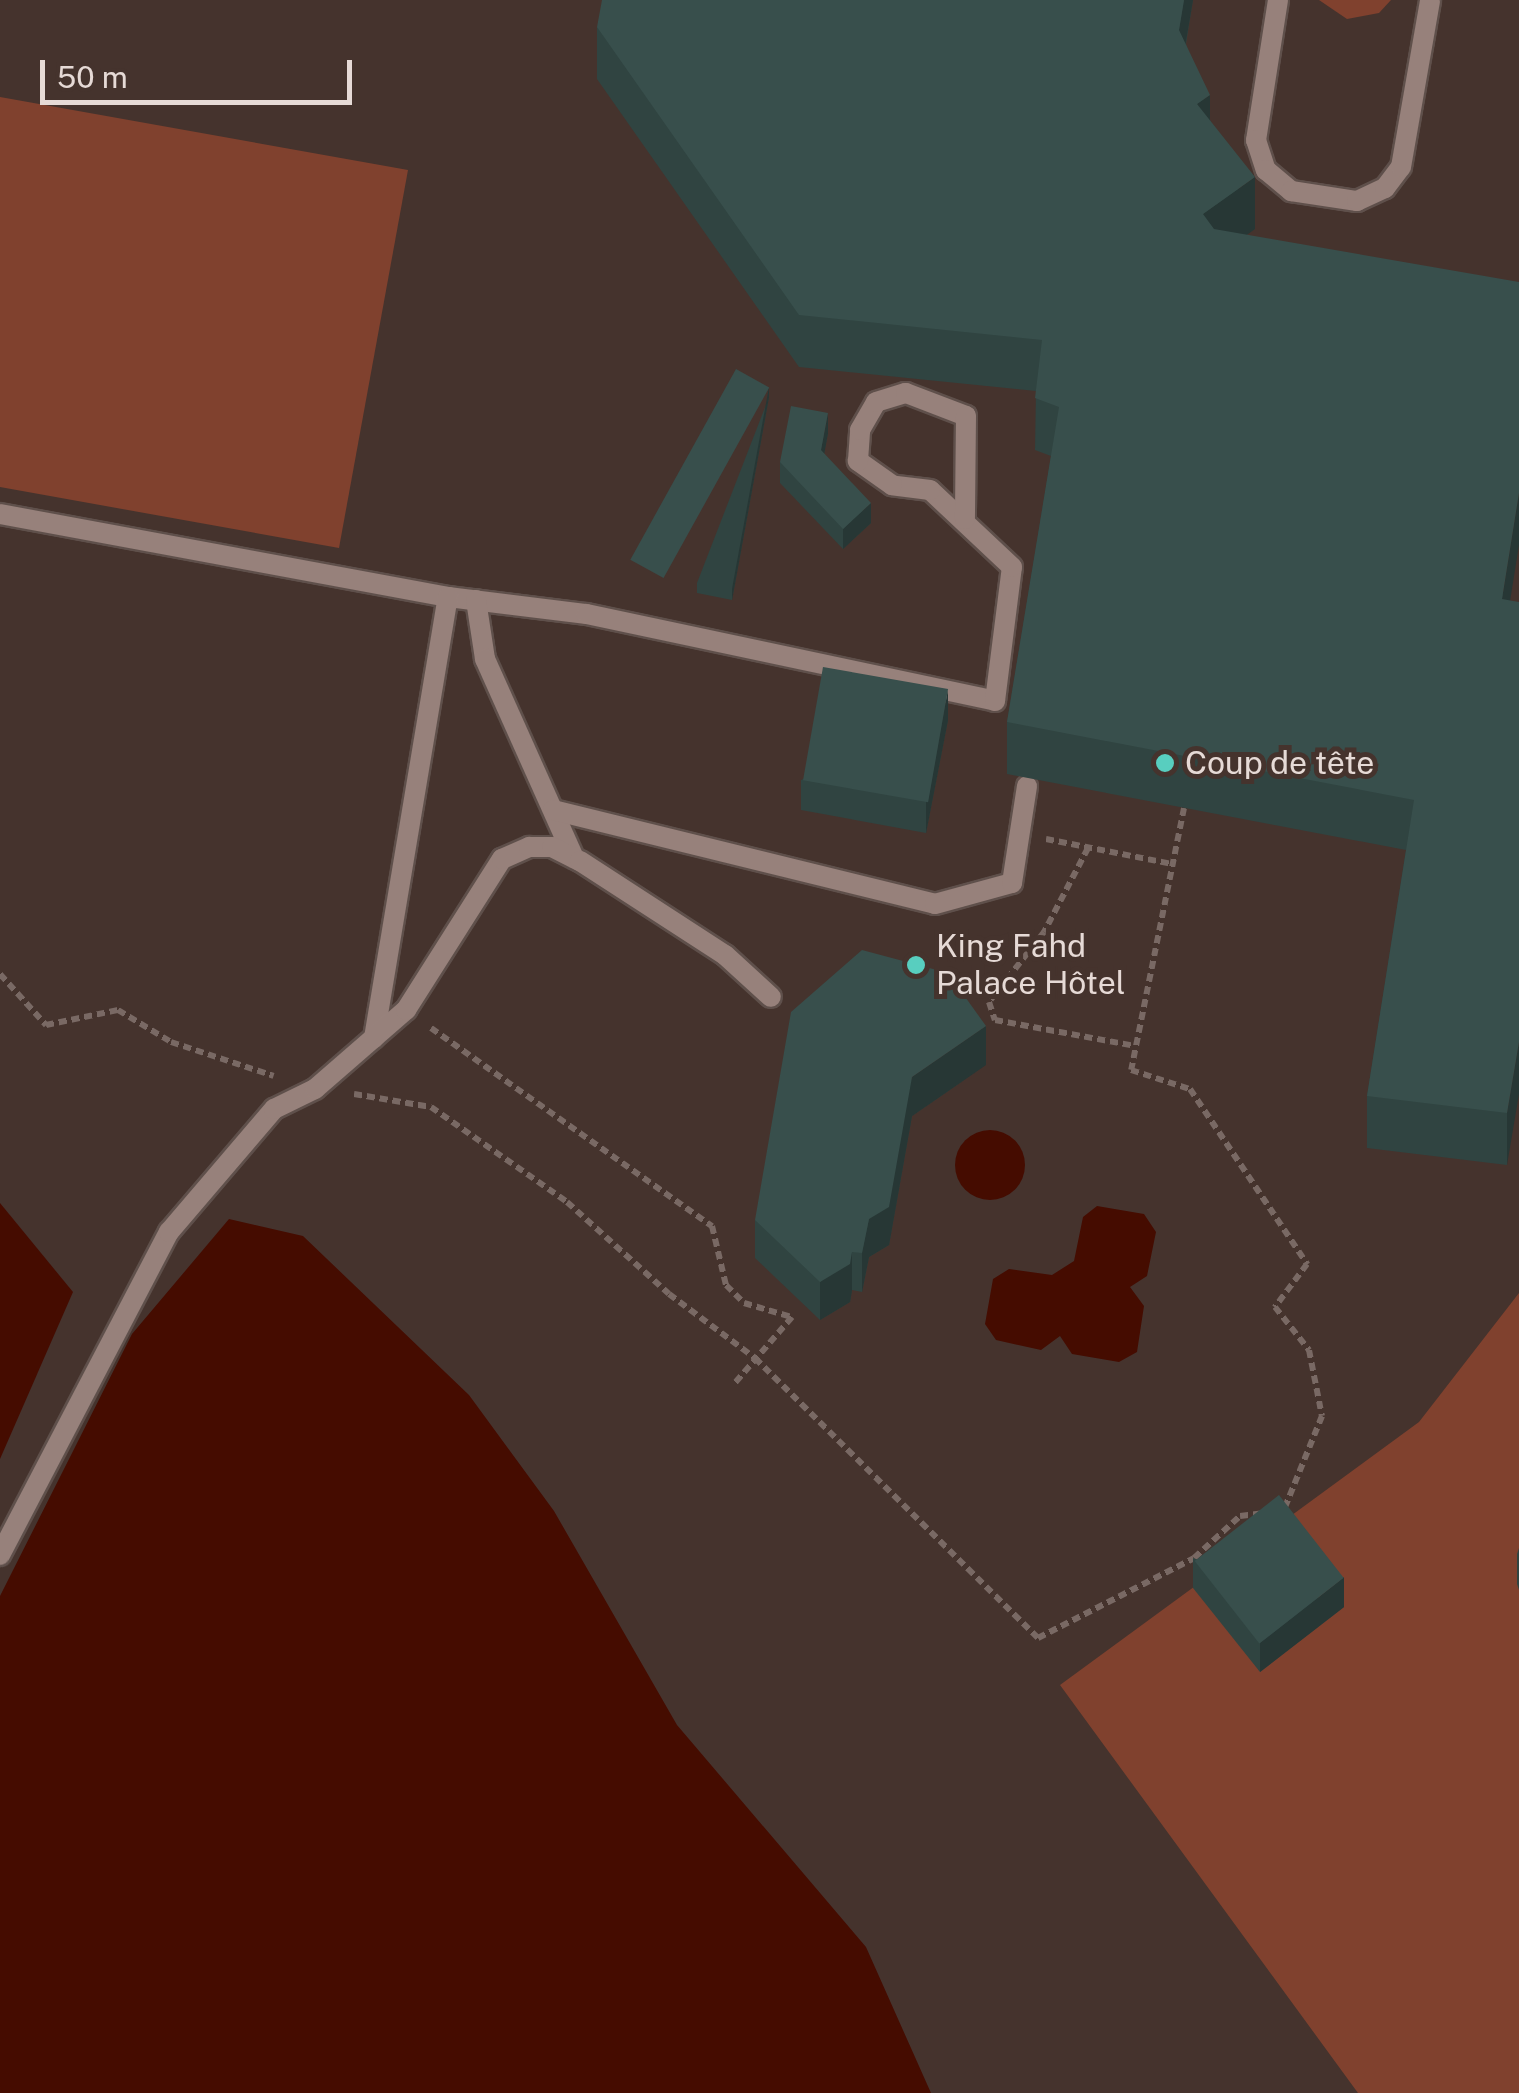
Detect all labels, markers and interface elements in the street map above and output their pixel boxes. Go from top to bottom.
scale bar [45,40,358,102]
text: 50 m [57,59,128,95]
place label: Coup de tête [1185,744,1375,782]
marker: Coup de tête [1154,752,1176,774]
place label: King Fahd Palace Hôtel [936,928,1126,1003]
marker: King Fahd Palace Hôtel [905,954,927,976]

